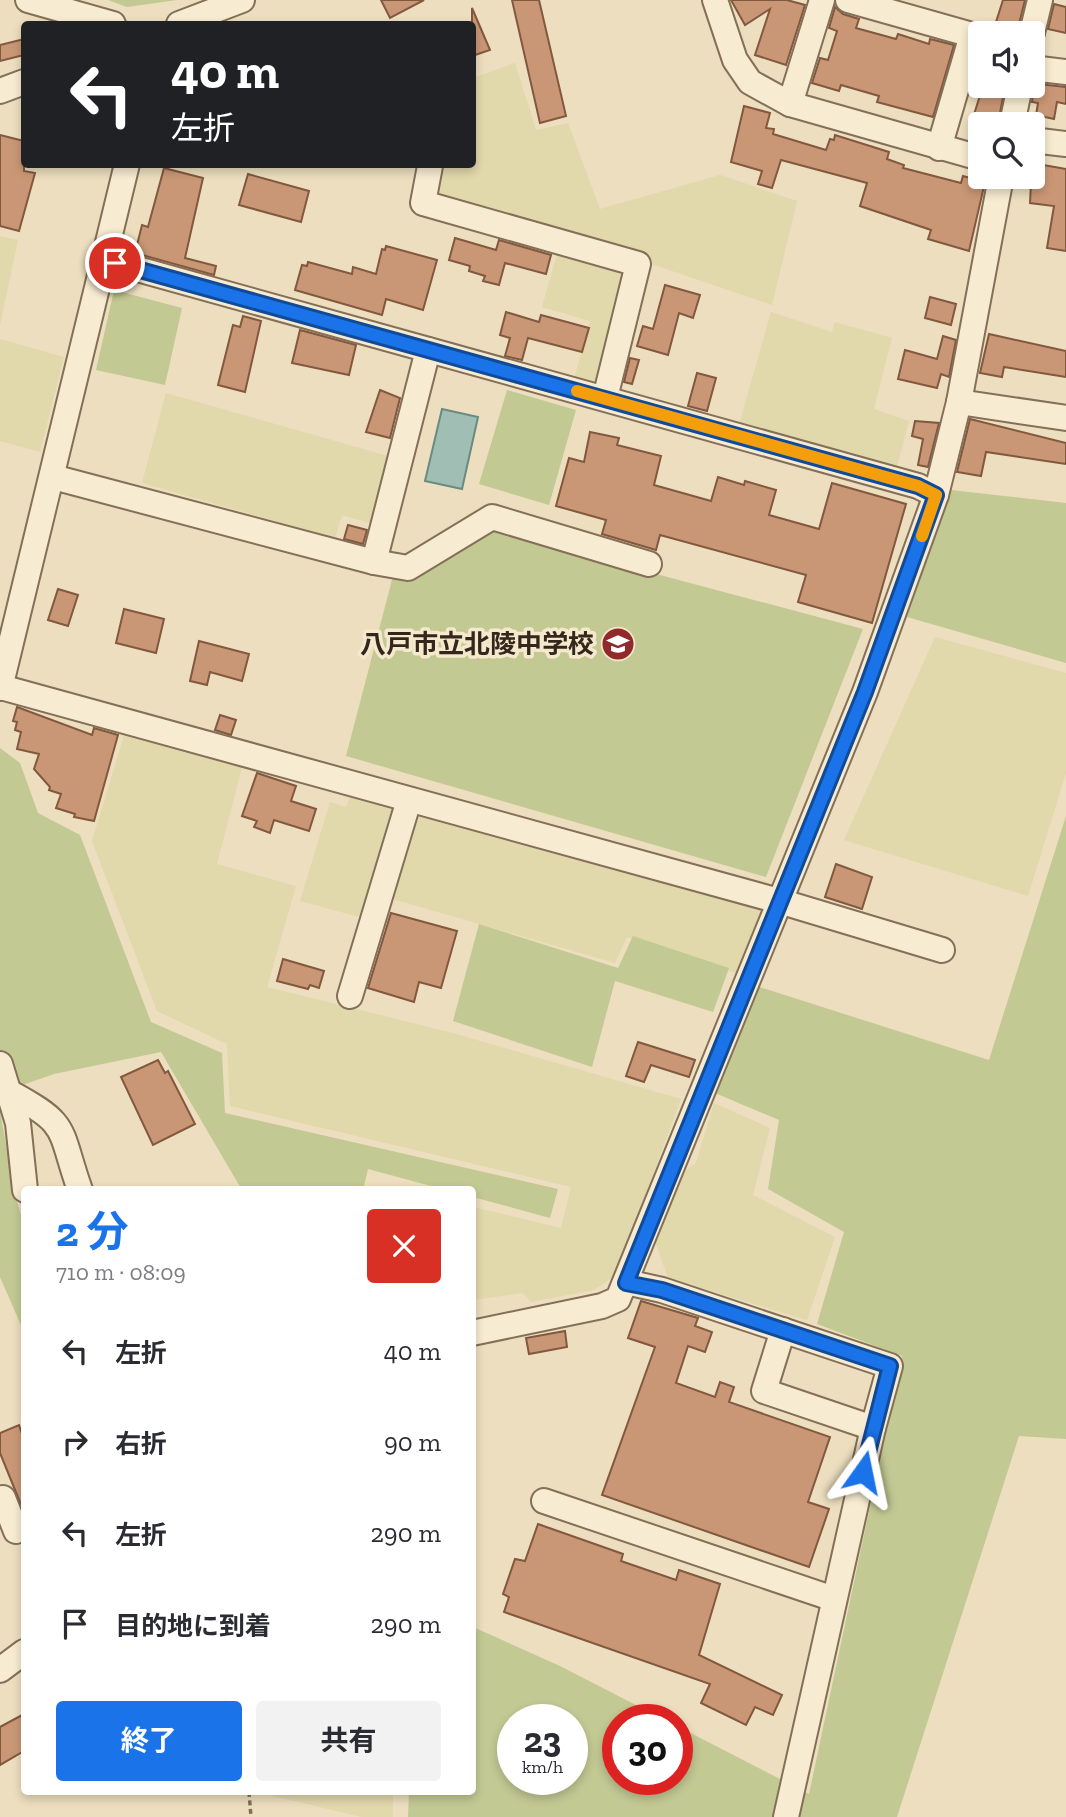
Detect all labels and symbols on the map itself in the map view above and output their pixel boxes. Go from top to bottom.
pin [85,233,145,293]
school or university icon: 八戸市立北陵中学校 [599,625,637,663]
place label: 八戸市立北陵中学校 [360,628,594,660]
position arrow [826,1435,900,1509]
speed limit sign: 30 [602,1704,693,1795]

